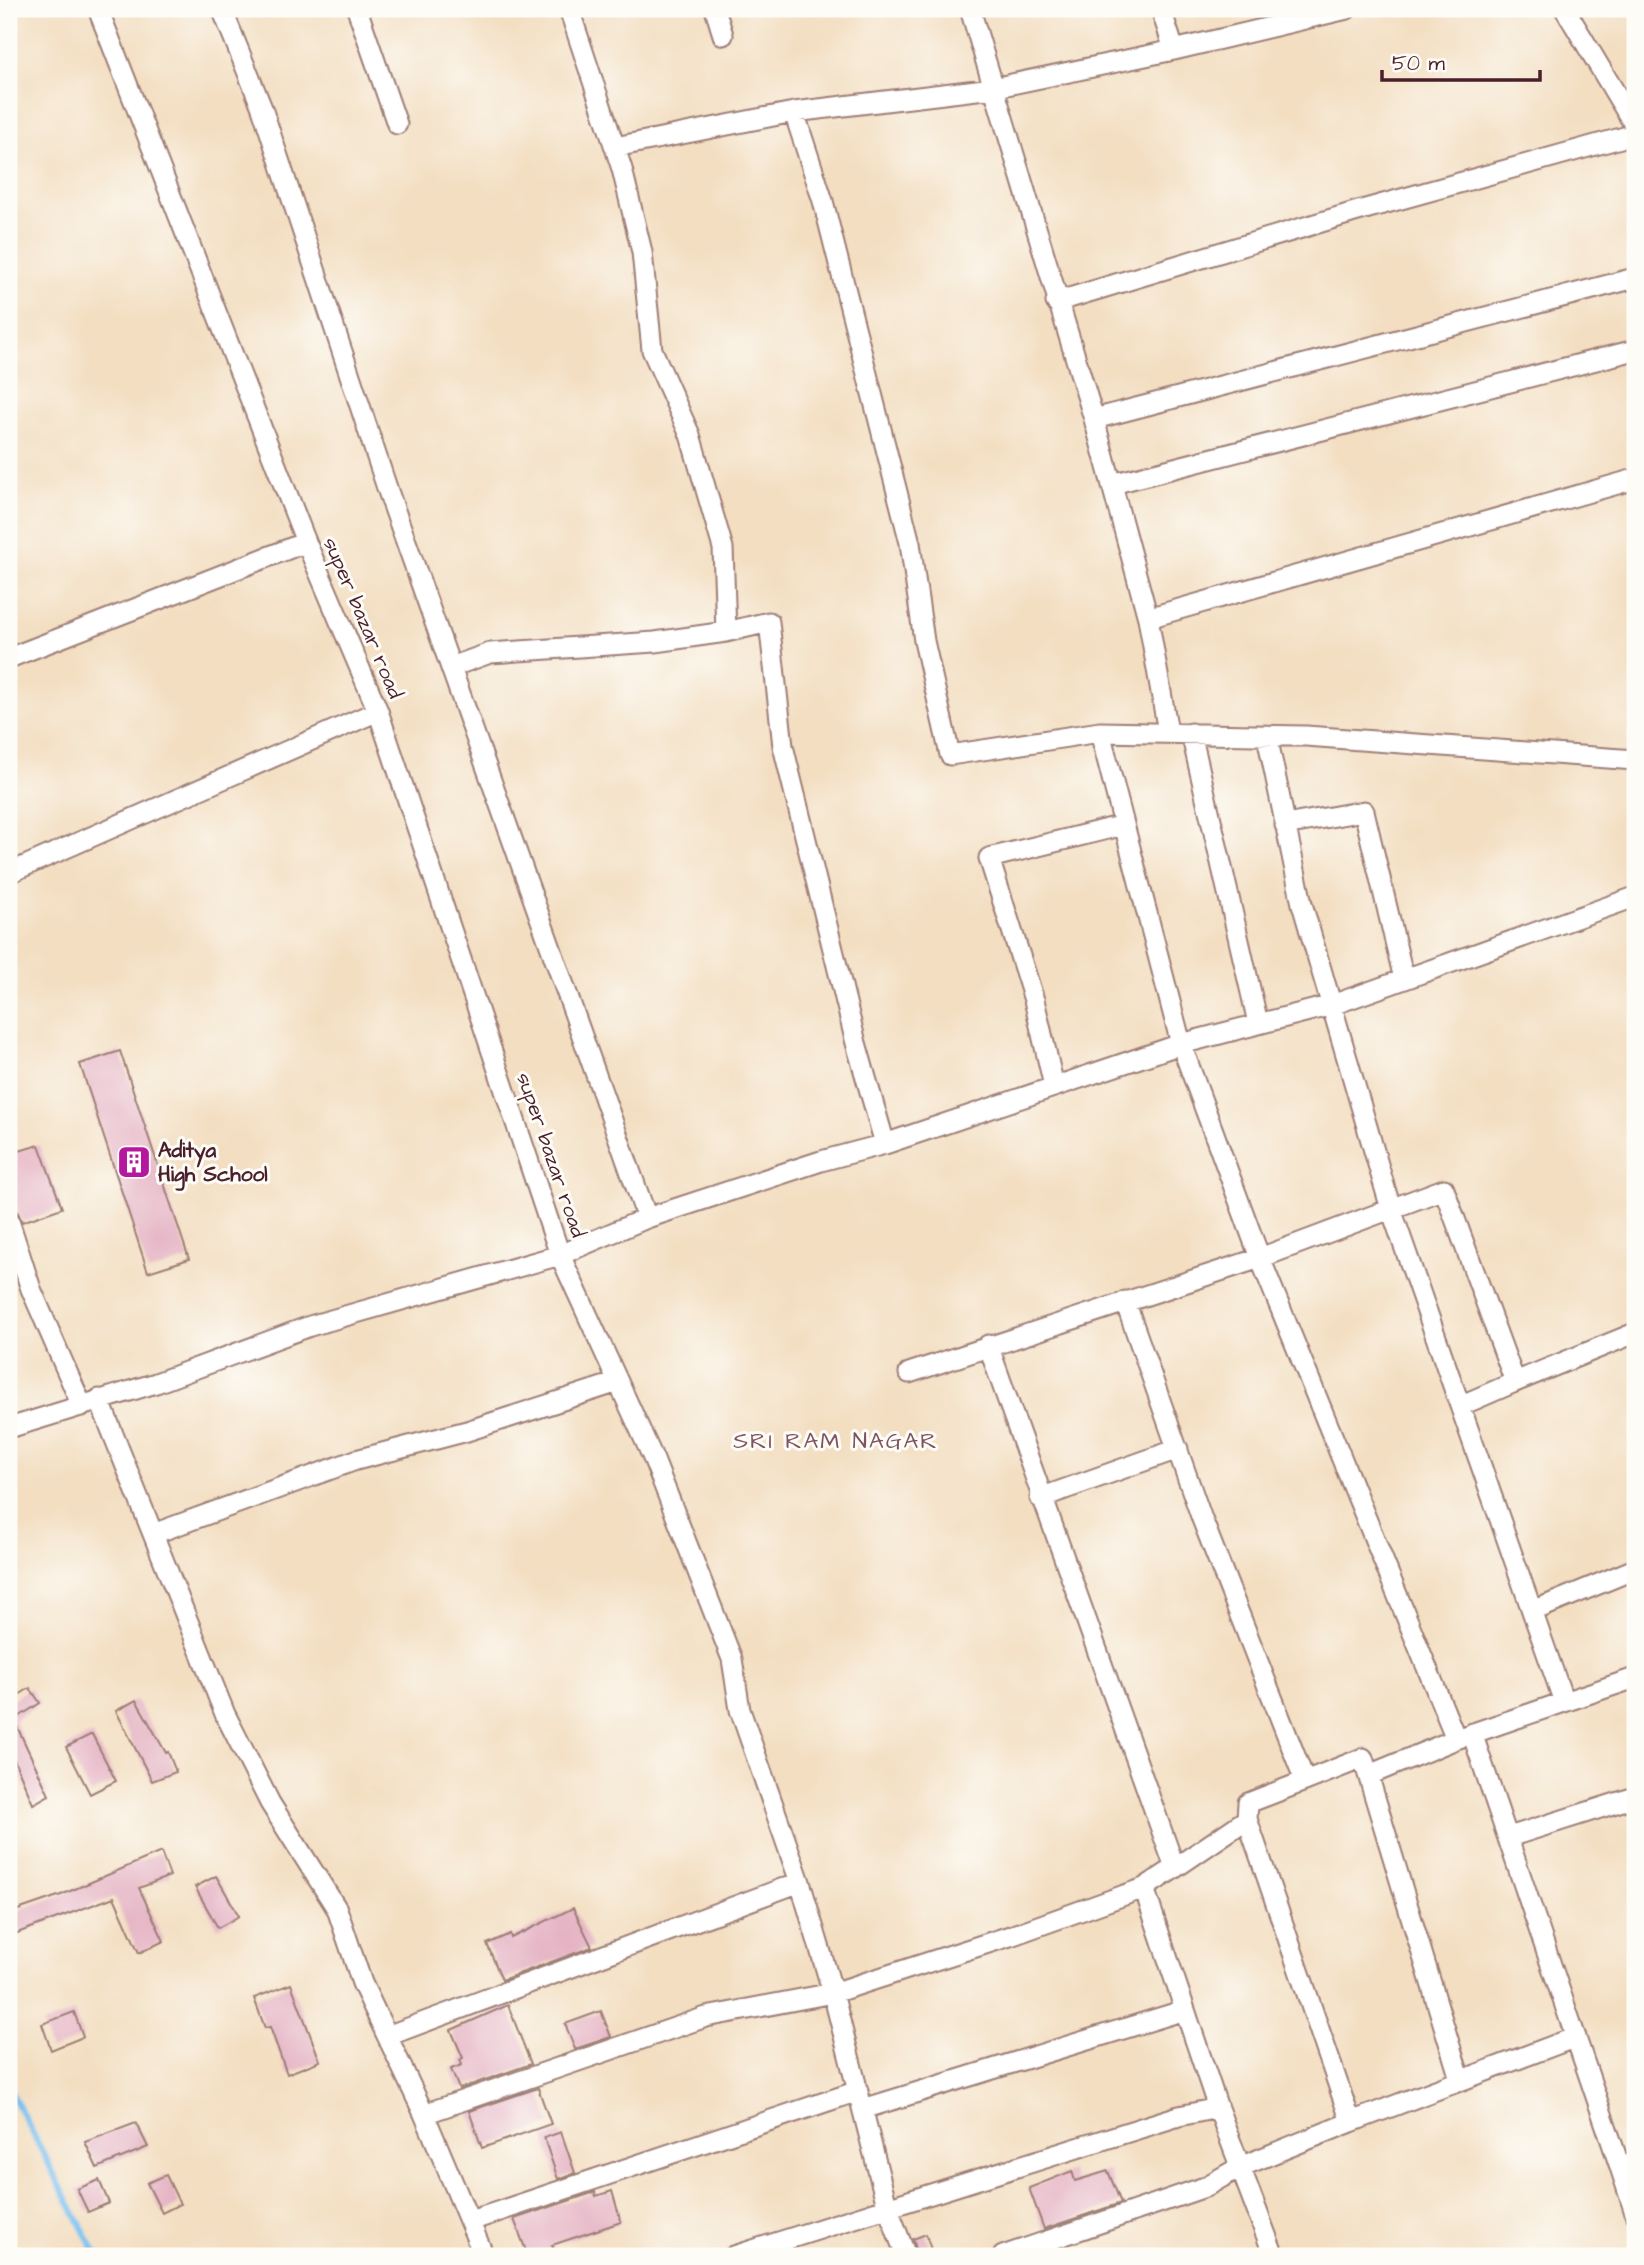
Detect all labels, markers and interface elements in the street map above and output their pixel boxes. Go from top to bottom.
scale bar [1382,38,1539,82]
text: 50 m [1392,49,1446,78]
street label: super bazar road [315,533,410,704]
street label: super bazar road [508,1069,593,1242]
place label: Aditya High School [158,1136,268,1191]
building icon: Aditya High School [115,1143,153,1181]
district label: SRI RAM NAGAR [733,1425,939,1457]

